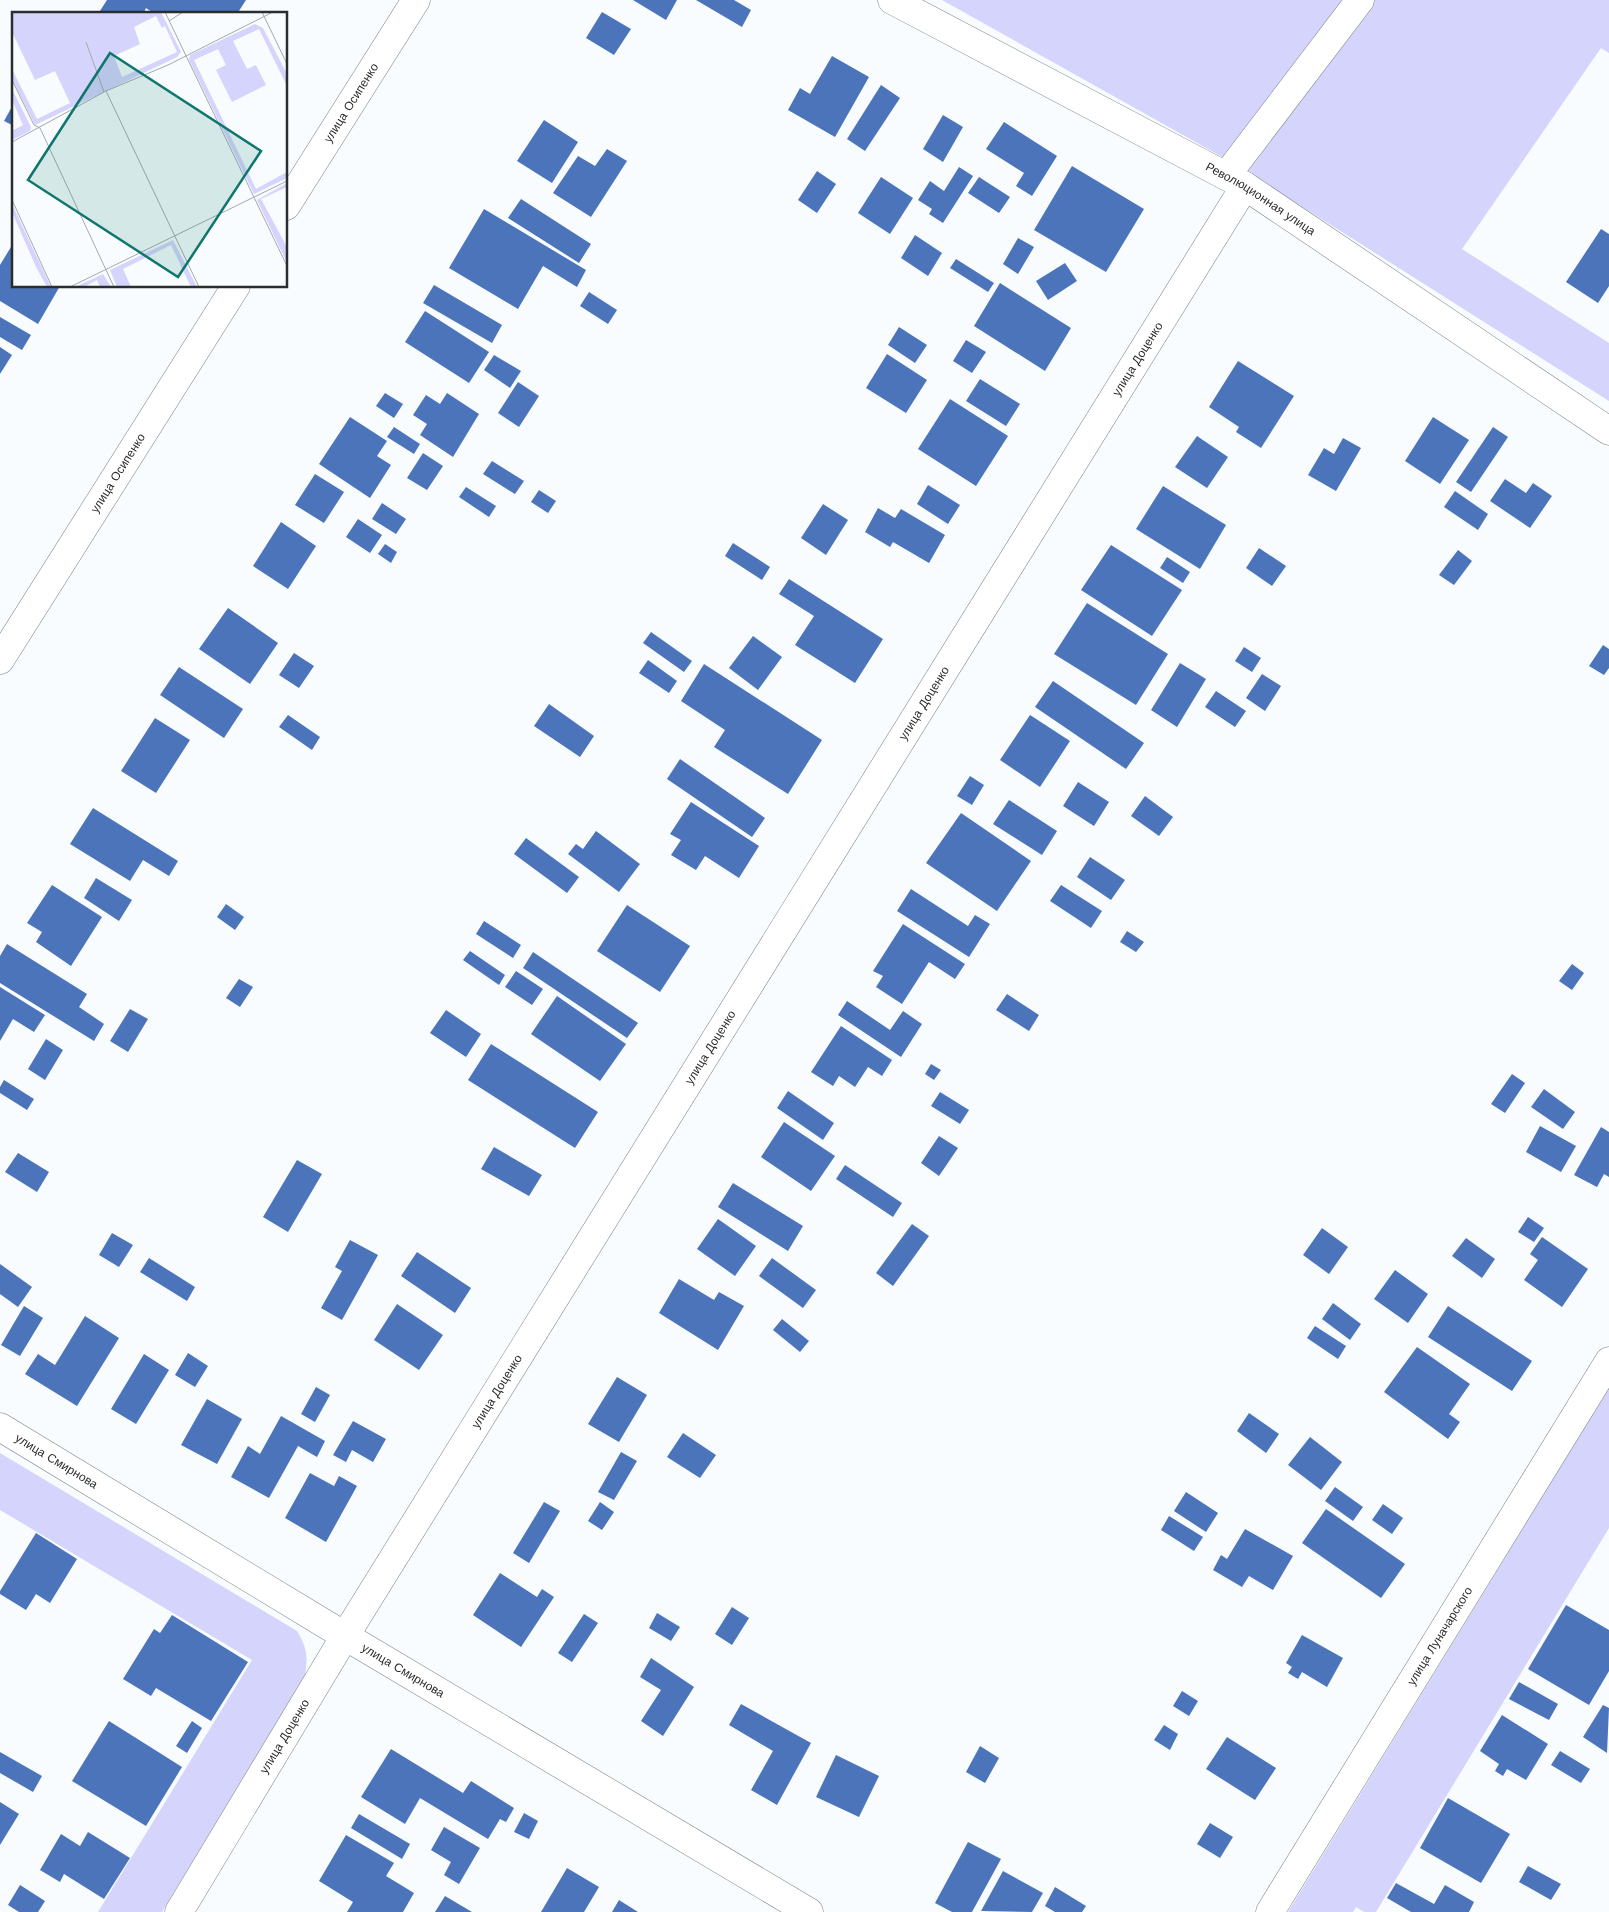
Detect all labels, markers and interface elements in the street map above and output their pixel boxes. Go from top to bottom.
inset map [12,12,288,288]
street label: улица Осипенко [321,60,381,145]
street label: Революционная улица [1203,160,1318,239]
street label: улица Доценко [1109,319,1166,399]
street label: улица Осипенко [88,431,148,515]
street label: улица Доценко [896,663,952,743]
street label: улица Доценко [682,1008,739,1087]
street label: улица Доценко [469,1352,525,1431]
street label: улица Смирнова [13,1431,100,1492]
street label: улица Луначарского [1404,1584,1475,1688]
street label: улица Смирнова [359,1641,447,1701]
street label: улица Доценко [257,1696,313,1776]

